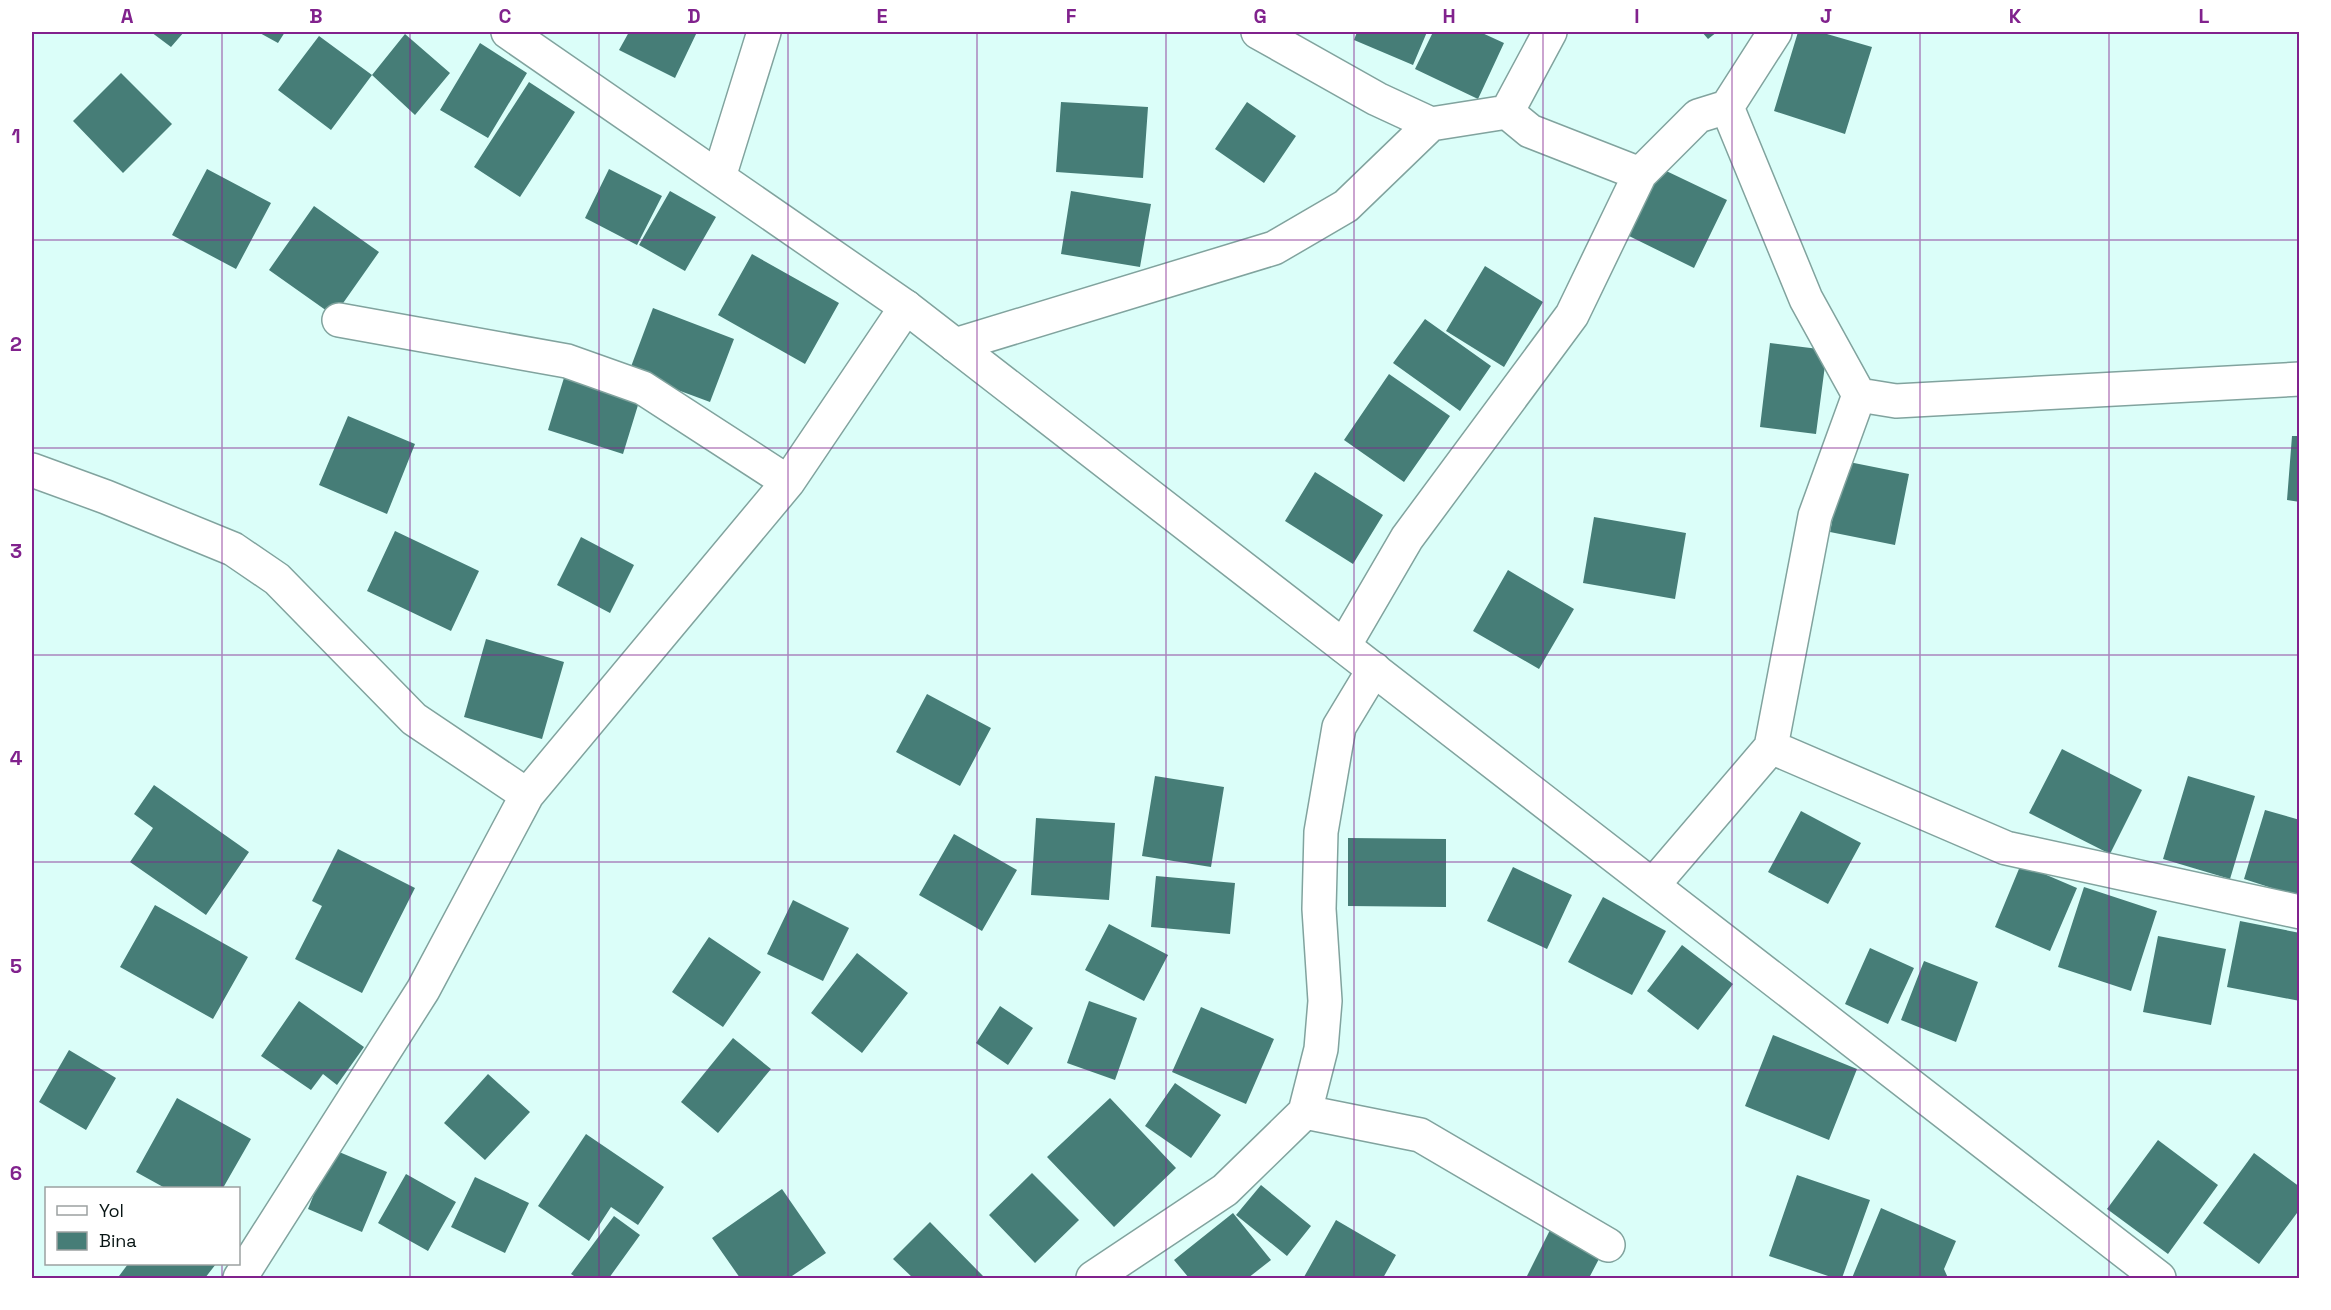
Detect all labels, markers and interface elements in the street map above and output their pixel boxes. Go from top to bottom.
text: A [121,3,134,29]
text: B [309,3,323,29]
text: C [499,3,512,29]
text: D [687,3,701,29]
text: E [876,3,888,29]
text: F [1066,3,1077,29]
text: G [1253,3,1267,29]
text: H [1442,3,1456,29]
text: I [1634,3,1640,29]
text: J [1820,3,1832,29]
text: K [2009,3,2022,29]
text: L [2199,3,2210,29]
text: 1 [11,123,21,149]
text: 2 [10,331,22,357]
text: 3 [10,538,22,564]
text: 4 [10,745,23,771]
text: 5 [10,953,22,979]
text: 6 [10,1160,22,1186]
legend [45,1187,240,1265]
text: Yol [99,1199,124,1222]
text: Bina [99,1229,137,1252]

